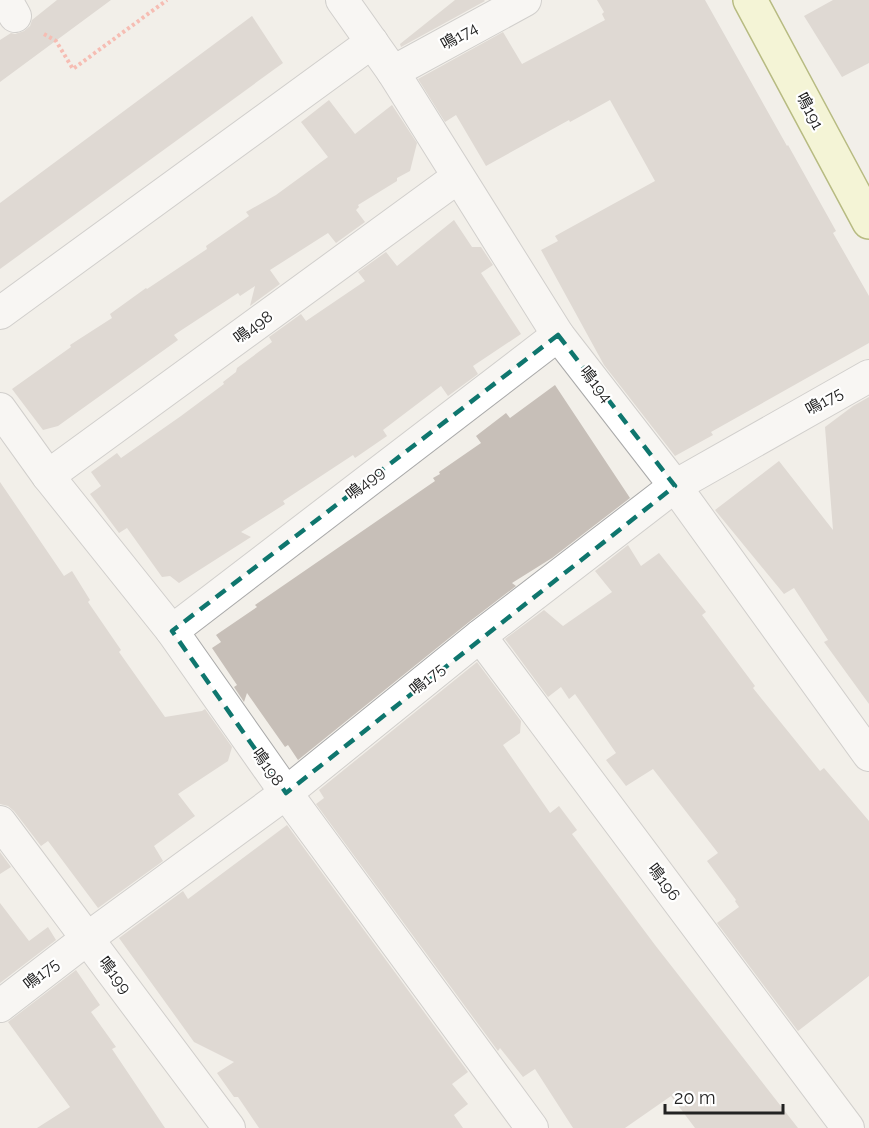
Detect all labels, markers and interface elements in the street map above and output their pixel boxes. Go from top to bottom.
street label: 鳴174 [437,18,481,54]
street label: 鳴191 [792,89,828,133]
street label: 鳴498 [230,306,276,348]
street label: 鳴194 [576,362,616,406]
street label: 鳴175 [802,383,846,419]
street label: 鳴499 [342,462,388,504]
street label: 鳴175 [406,659,449,699]
street label: 鳴198 [248,744,288,790]
street label: 鳴196 [644,860,684,904]
street label: 鳴199 [95,953,135,997]
street label: 鳴175 [19,954,63,994]
scale bar [665,1077,784,1115]
text: 20 m [674,1087,716,1108]

